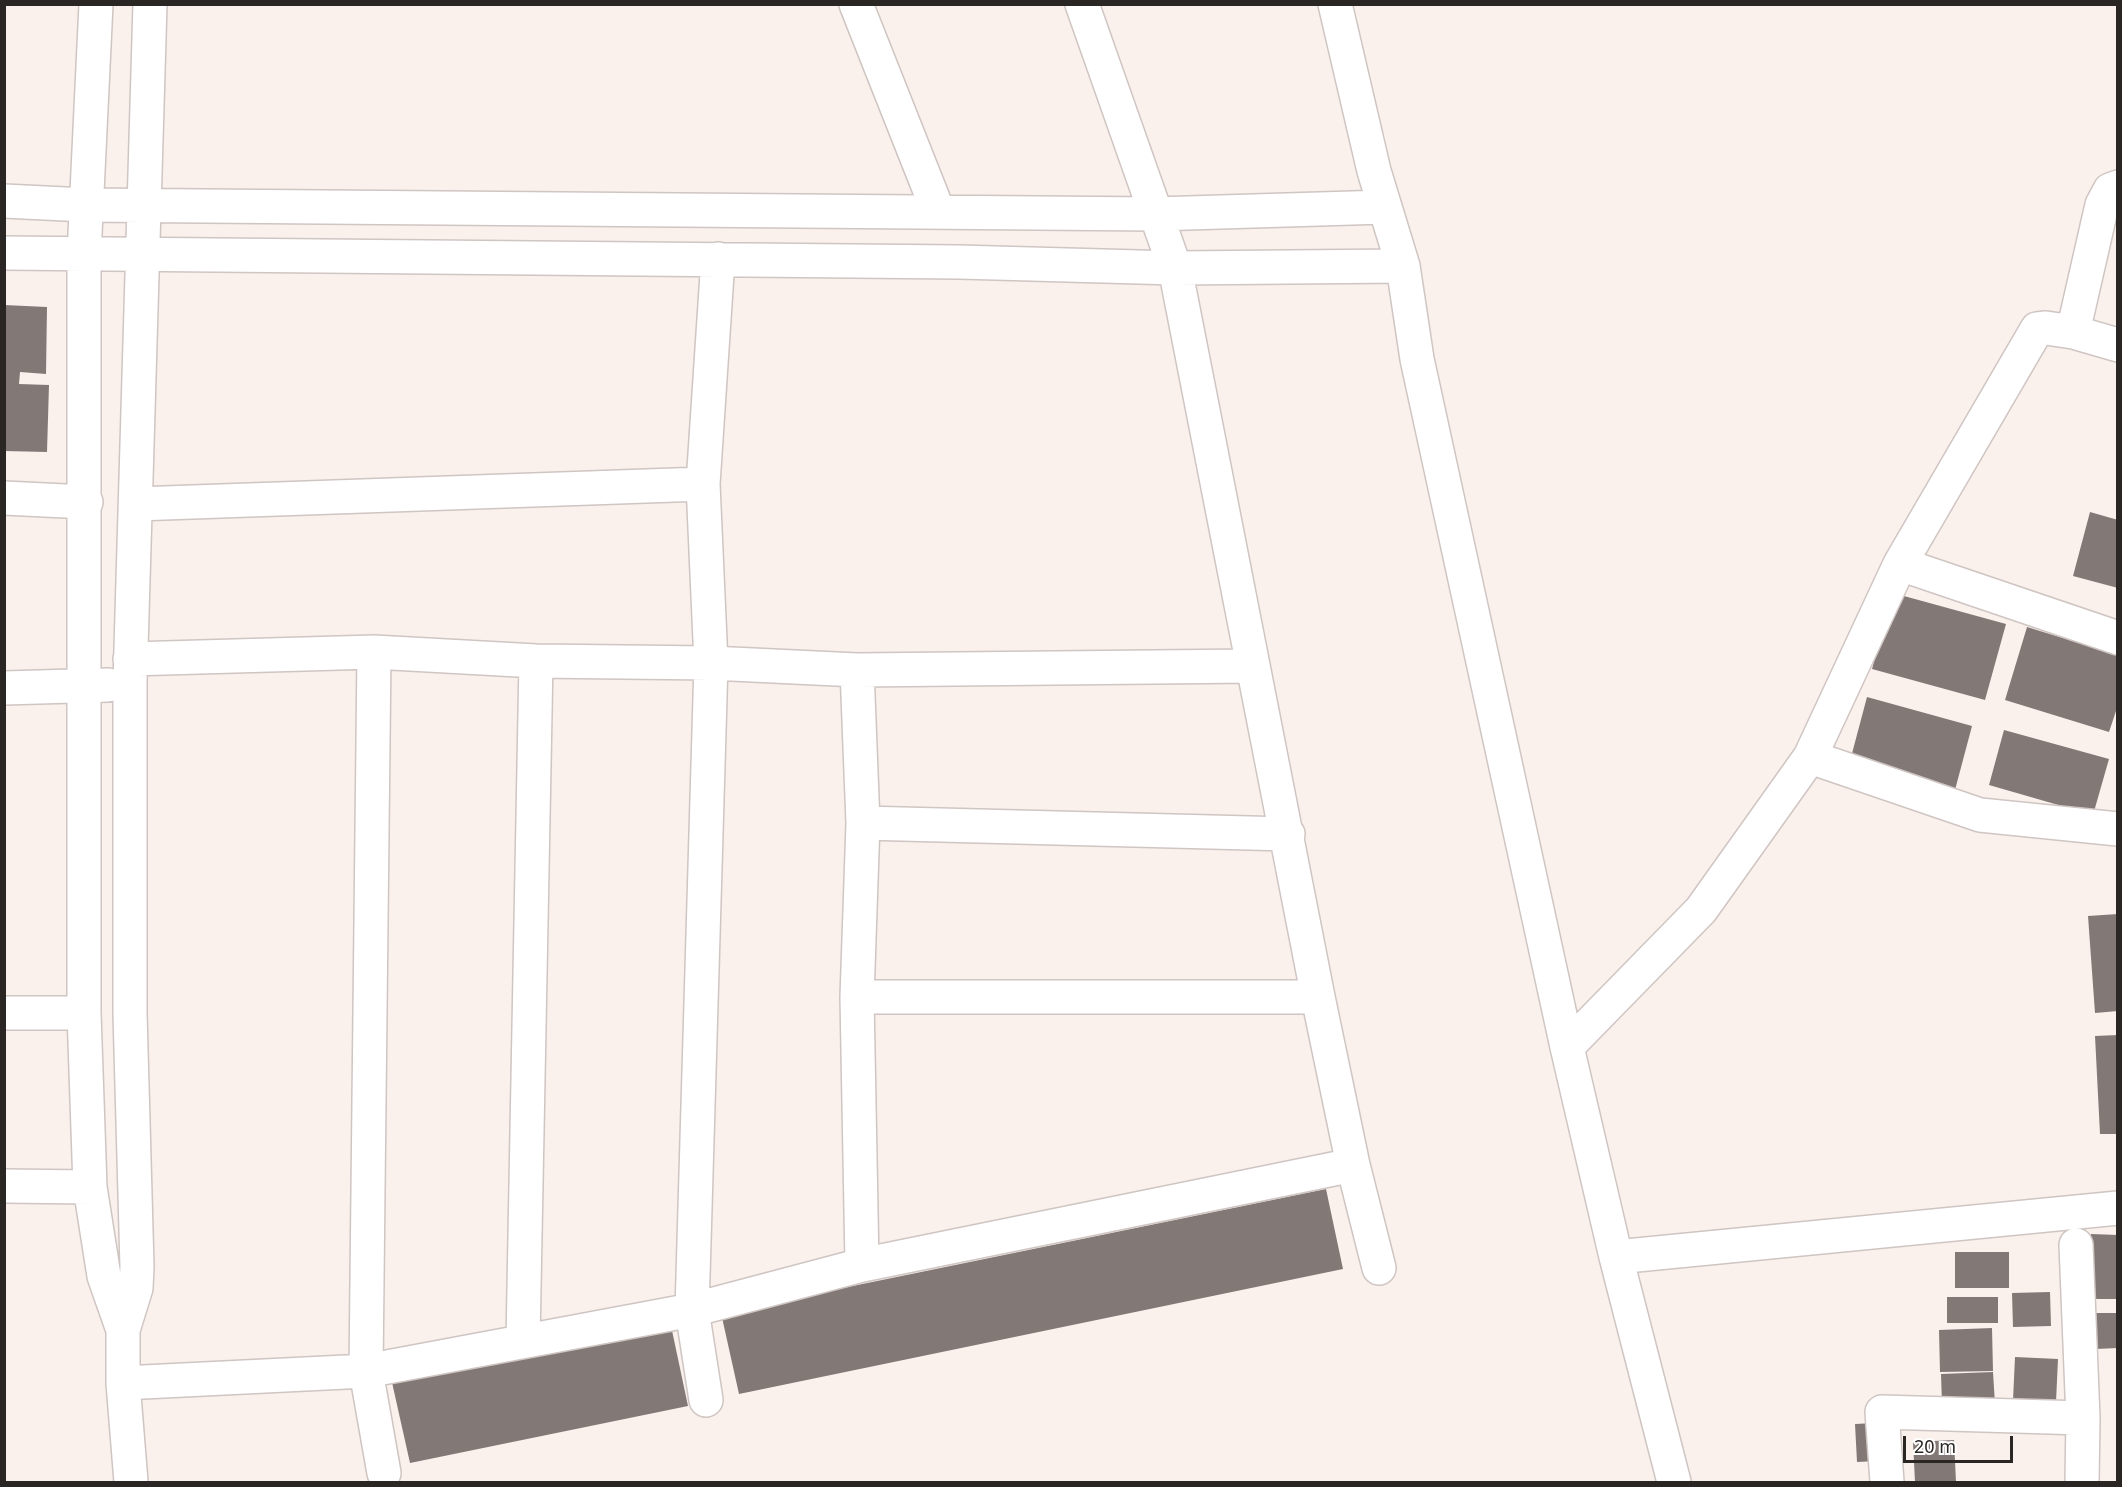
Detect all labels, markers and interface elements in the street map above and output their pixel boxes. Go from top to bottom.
scale bar [1906,1424,2016,1462]
text: 20 m [1914,1434,1956,1458]

